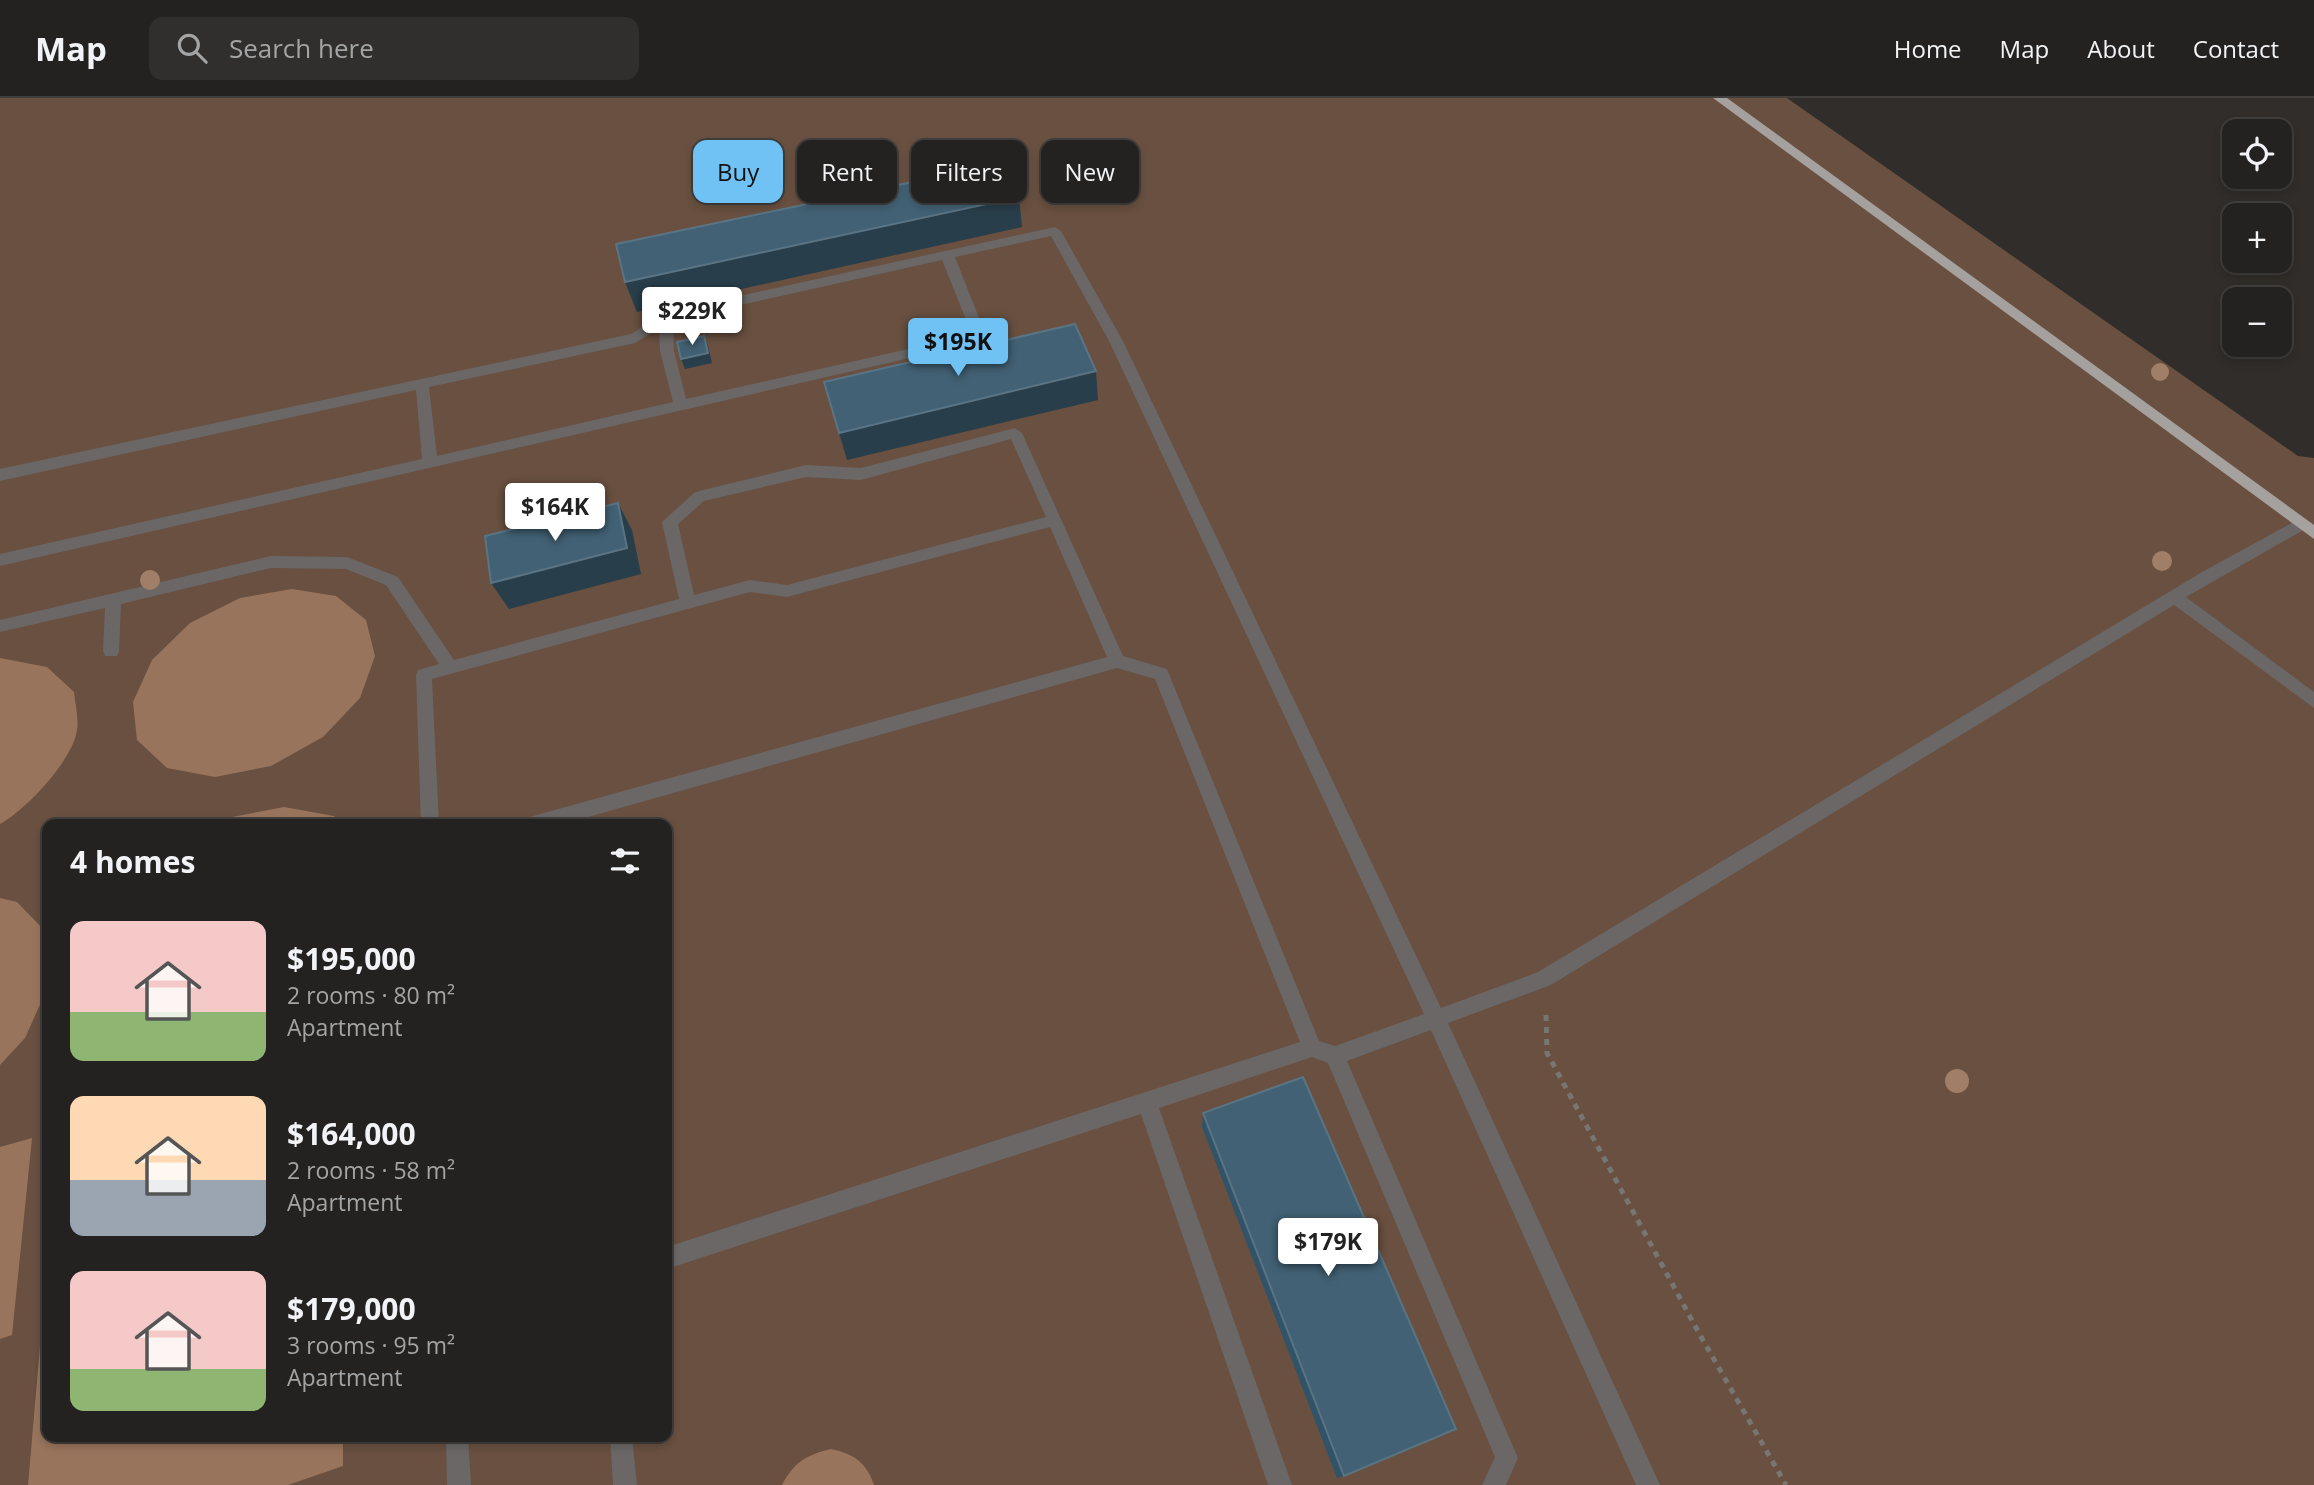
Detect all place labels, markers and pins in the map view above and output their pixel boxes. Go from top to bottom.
pin: $229K [643,288,741,347]
pin: $195K [909,318,1007,378]
pin: $164K [506,484,604,543]
pin: $179K [1279,1218,1377,1278]

